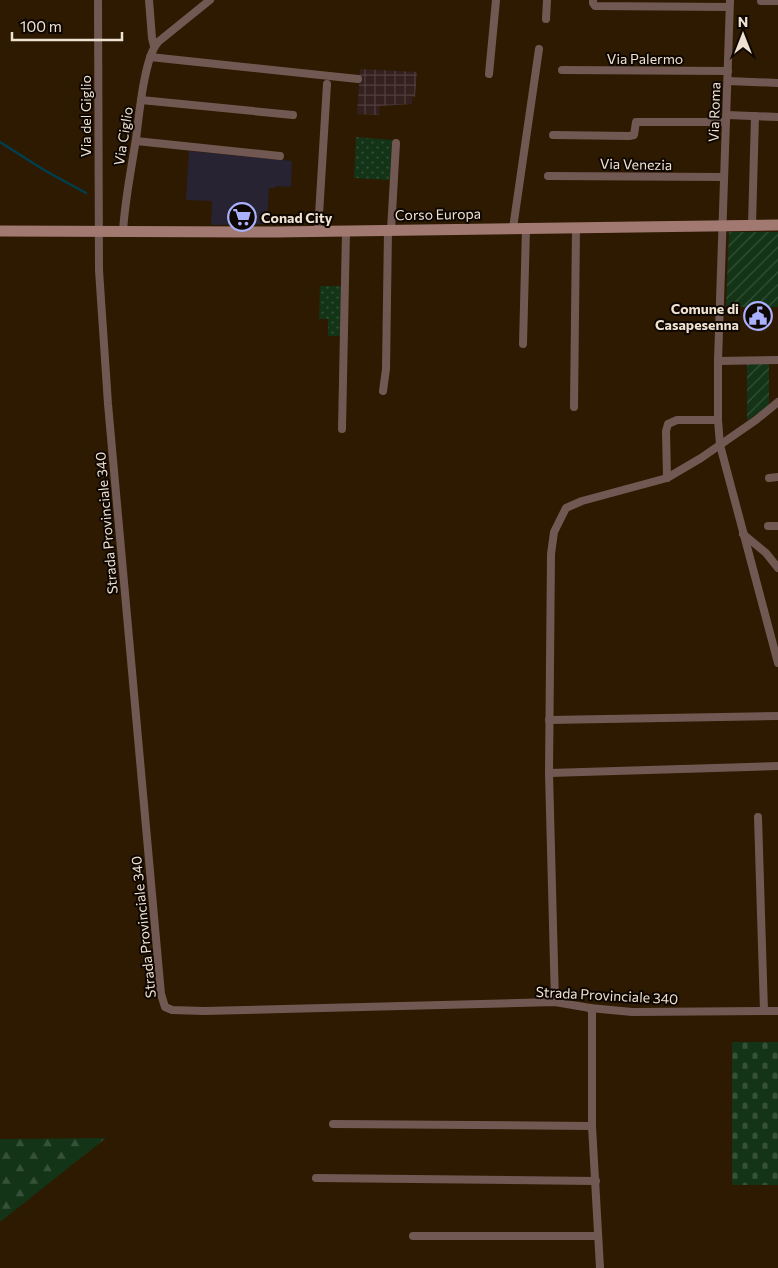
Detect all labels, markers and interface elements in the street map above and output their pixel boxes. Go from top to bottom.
scale bar [12,10,122,42]
north arrow [718,10,768,60]
text: N [738,13,748,30]
text: 100 m [20,17,62,35]
street label: Via Palermo [607,50,683,67]
street label: Via del Giglio [77,75,94,157]
street label: Via Roma [704,82,724,142]
street label: Via Ciglio [110,105,136,167]
street label: Via Venezia [600,155,672,173]
supermarket icon: Conad City [227,202,257,232]
street label: Corso Europa [395,205,481,223]
place label: Conad City [261,209,333,226]
place label: Comune di Casapesenna [655,300,739,333]
public building icon: Comune di Casapesenna [743,301,773,331]
street label: Strada Provinciale 340 [91,451,121,595]
street label: Strada Provinciale 340 [127,855,159,999]
street label: Strada Provinciale 340 [535,983,679,1007]

